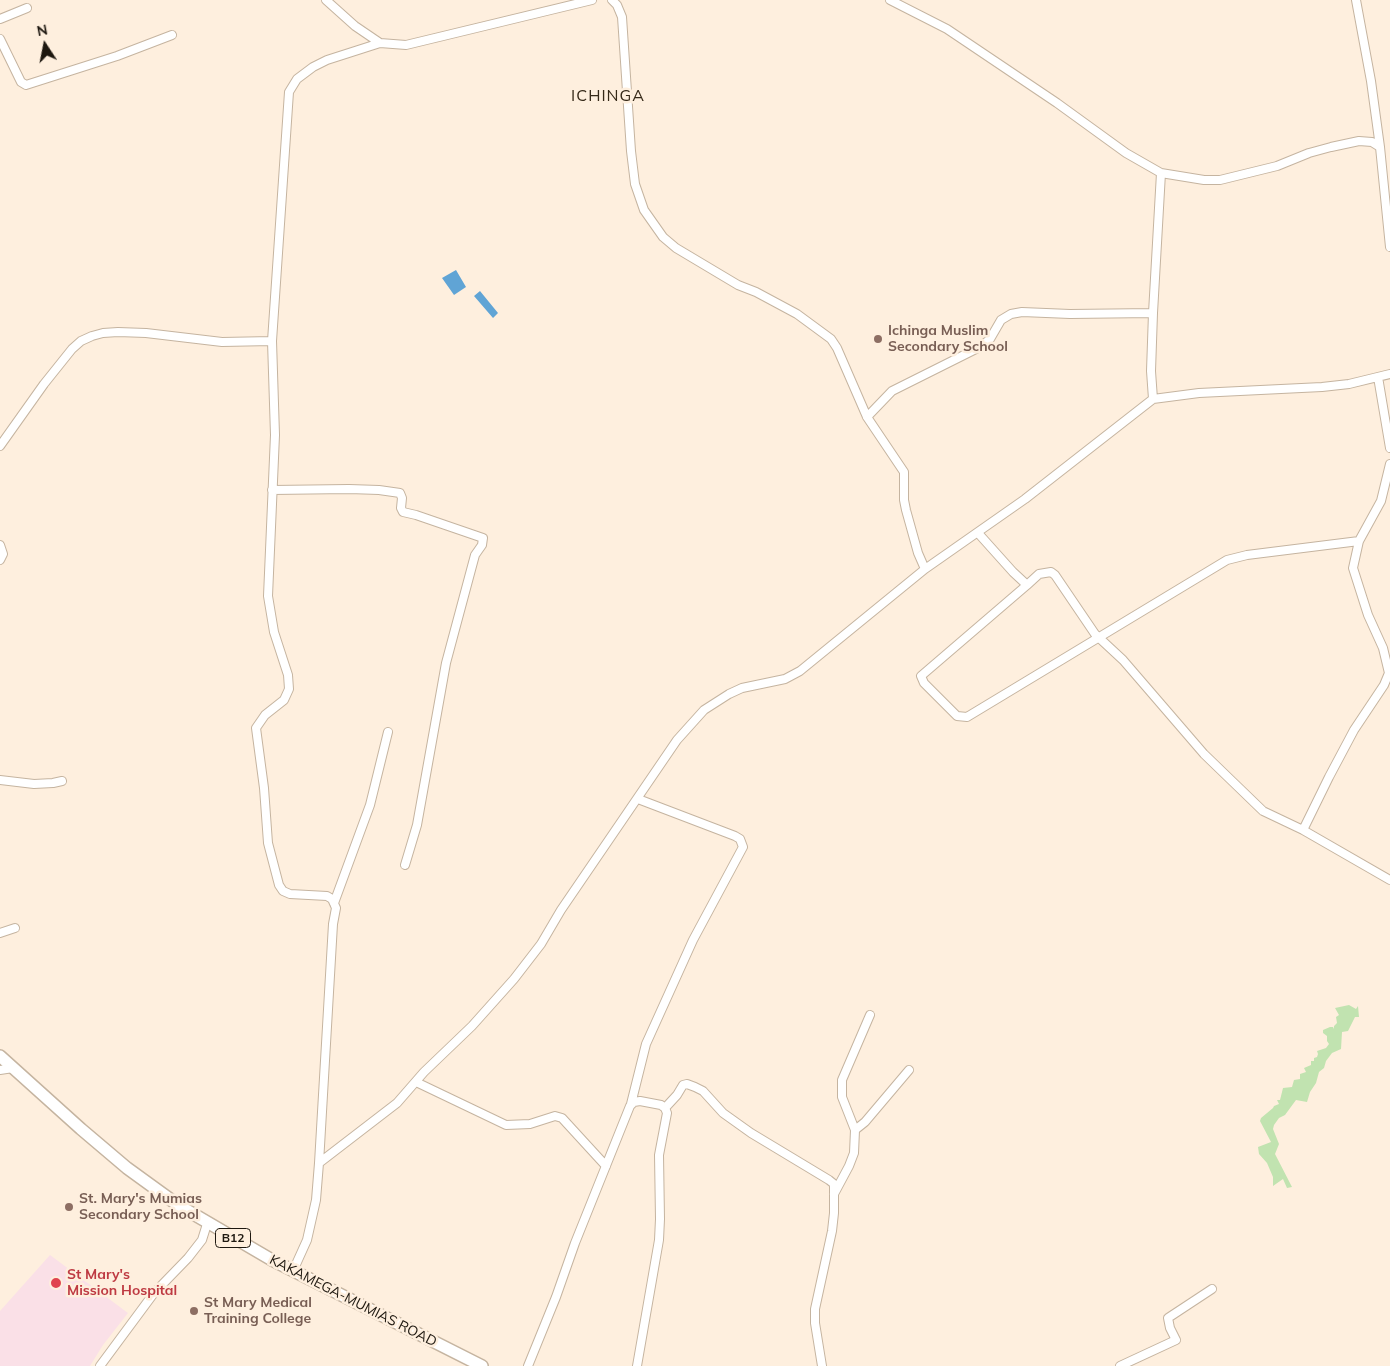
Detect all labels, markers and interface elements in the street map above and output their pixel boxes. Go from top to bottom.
north arrow [20,20,70,70]
text: N [35,20,49,40]
district label: ICHINGA [570,86,646,106]
place label: Ichinga Muslim Secondary School [888,323,1008,356]
marker: Ichinga Muslim Secondary School [872,333,884,345]
place label: St. Mary's Mumias Secondary School [79,1191,202,1224]
marker: St. Mary's Mumias Secondary School [63,1201,75,1213]
road number: B12 [216,1228,250,1248]
street label: KAKAMEGA-MUMIAS ROAD [267,1251,439,1351]
place label: St Mary's Mission Hospital [67,1267,177,1300]
marker: St Mary's Mission Hospital [49,1276,63,1290]
place label: St Mary Medical Training College [204,1295,312,1328]
marker: St Mary Medical Training College [188,1305,200,1317]

